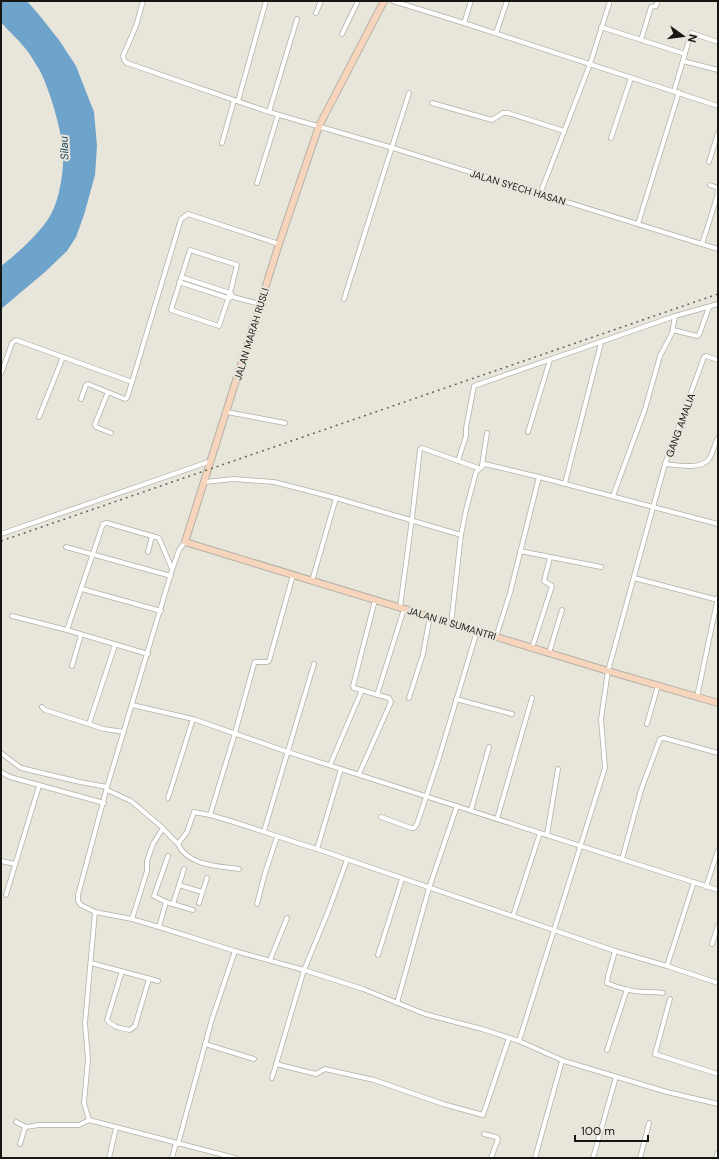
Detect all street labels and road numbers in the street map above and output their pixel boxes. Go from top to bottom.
street label: JALAN SYECH HASAN [469,167,567,208]
street label: JALAN MARAH RUSLI [231,286,272,382]
street label: GANG AMALIA [663,391,698,459]
street label: JALAN IR SUMANTRI [406,604,498,643]

